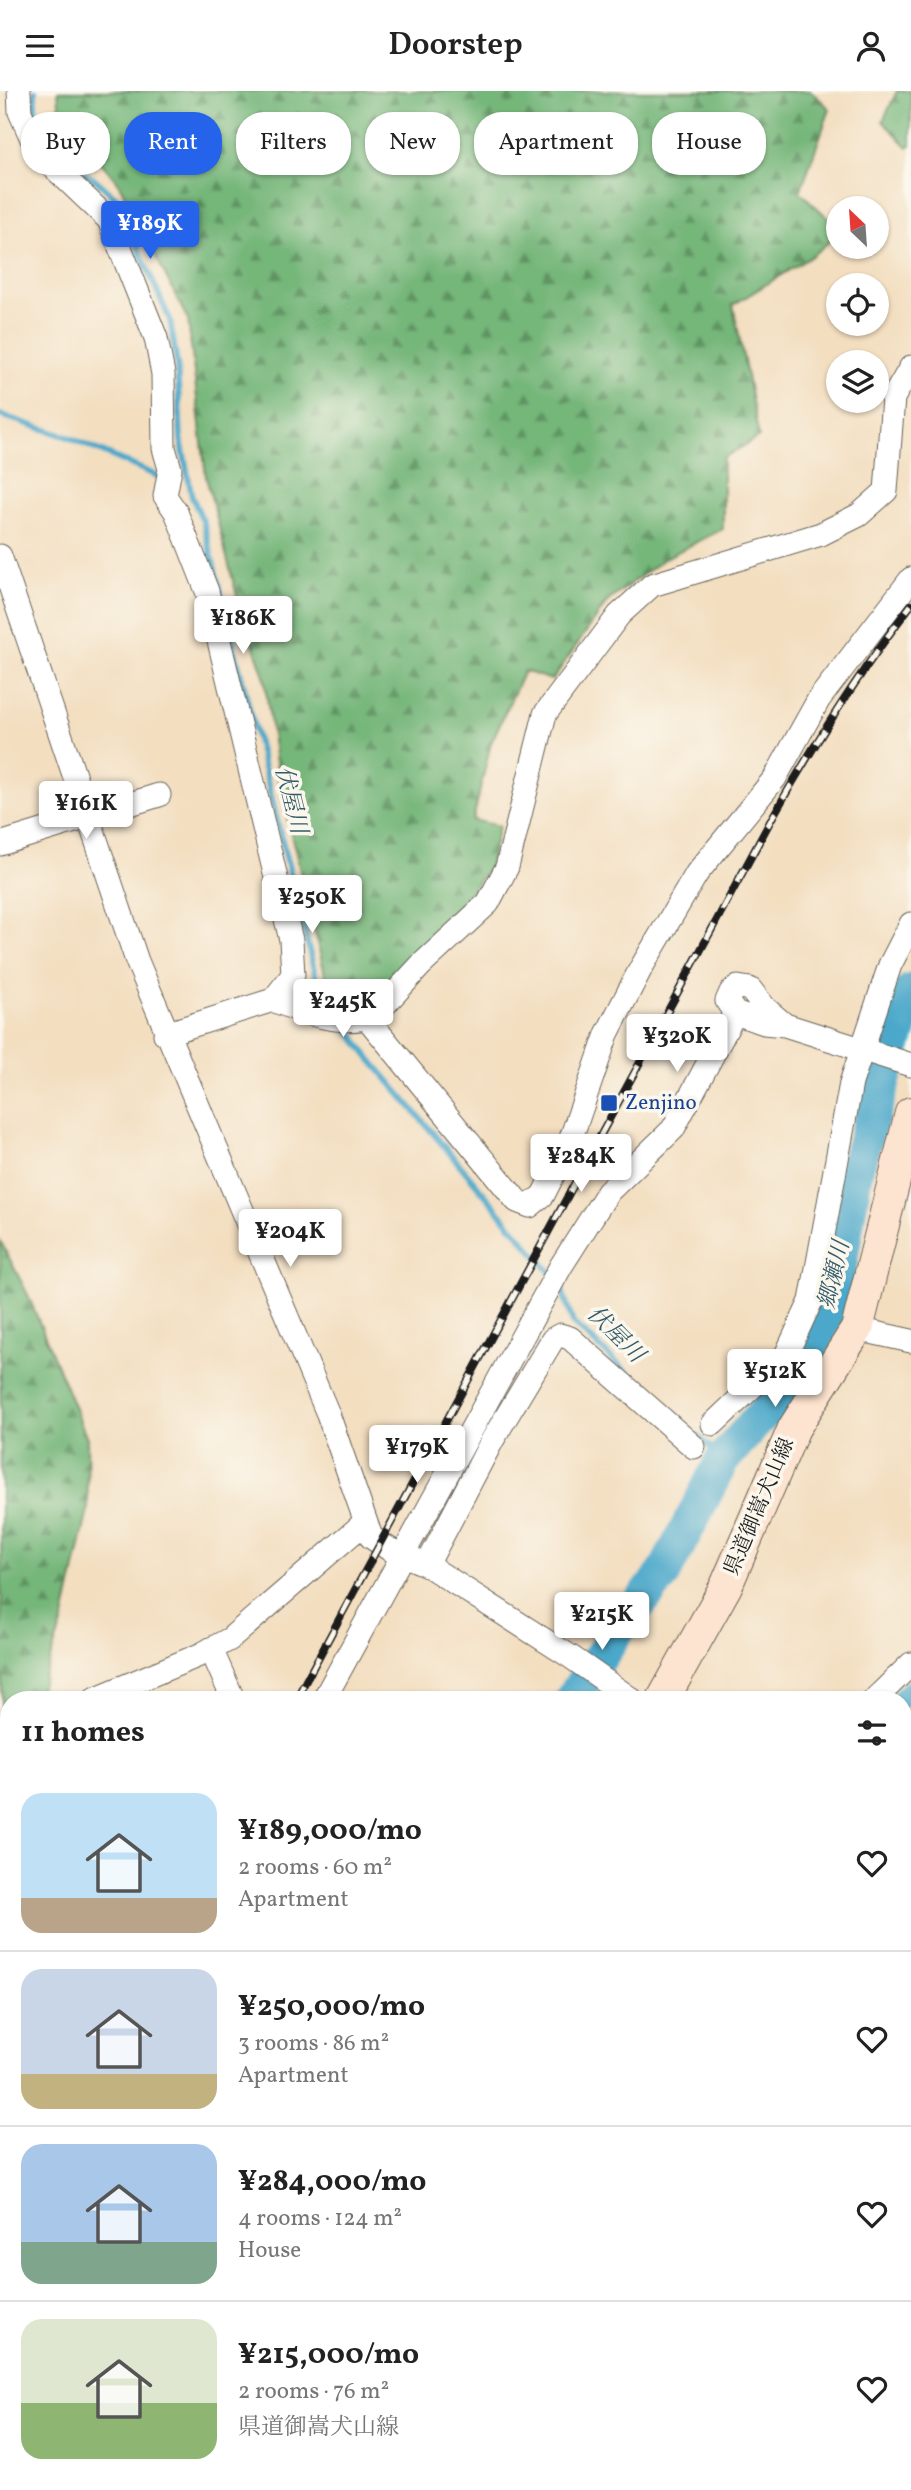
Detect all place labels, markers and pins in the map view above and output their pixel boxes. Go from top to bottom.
pin: ¥189K [101,201,199,261]
pin: ¥186K [194,596,292,656]
pin: ¥161K [37,781,135,841]
pin: ¥250K [263,875,361,935]
pin: ¥245K [294,979,392,1039]
pin: ¥320K [628,1014,726,1074]
place label: Zenjino [625,1089,697,1118]
marker: Zenjino [599,1093,619,1113]
pin: ¥284K [532,1135,630,1194]
pin: ¥204K [241,1209,339,1269]
pin: ¥512K [726,1349,824,1409]
pin: ¥179K [368,1425,466,1485]
pin: ¥215K [553,1593,651,1652]

